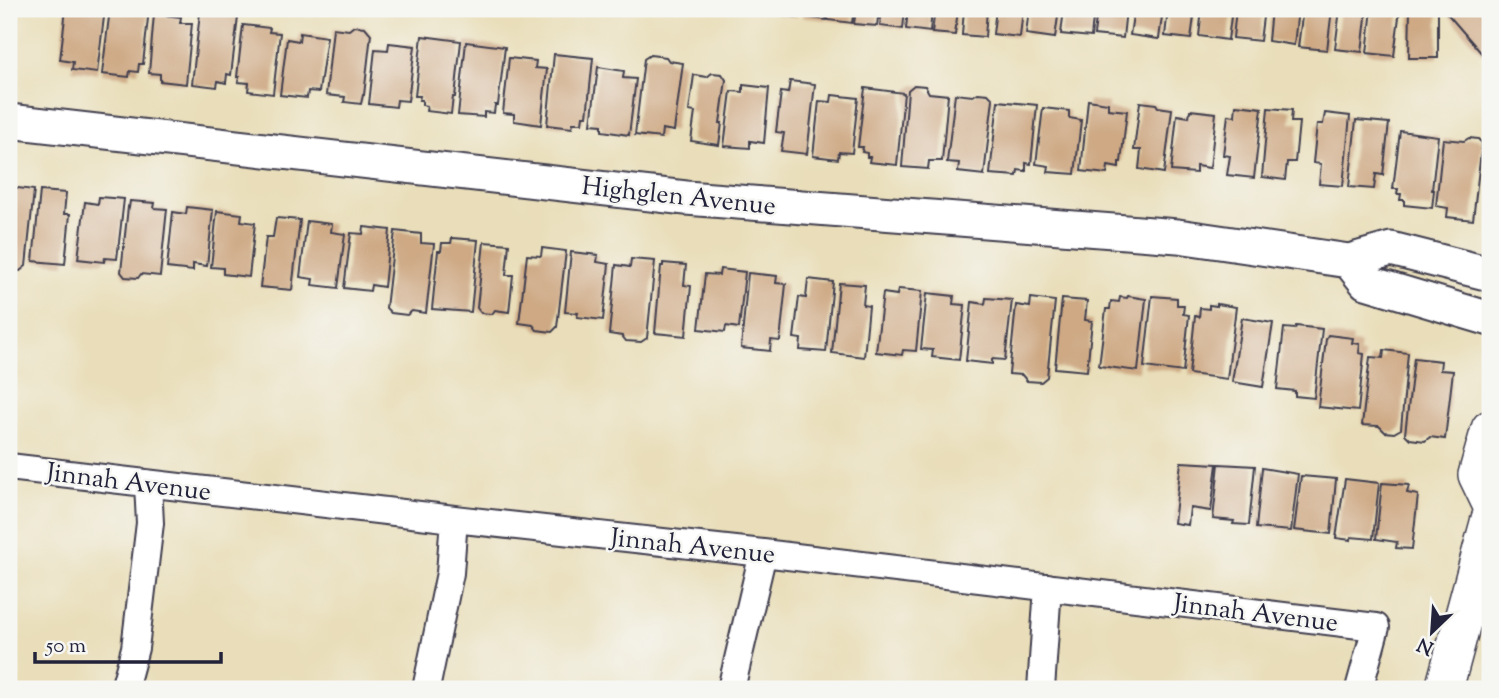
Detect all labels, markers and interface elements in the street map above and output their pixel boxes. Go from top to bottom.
street label: Highglen Avenue [580,169,778,226]
street label: Jinnah Avenue [42,455,213,512]
street label: Jinnah Avenue [607,520,777,575]
street label: Jinnah Avenue [1169,586,1340,643]
north arrow [1398,596,1468,666]
scale bar [35,621,220,665]
text: N [1413,630,1438,661]
text: 50 m [45,632,86,662]

